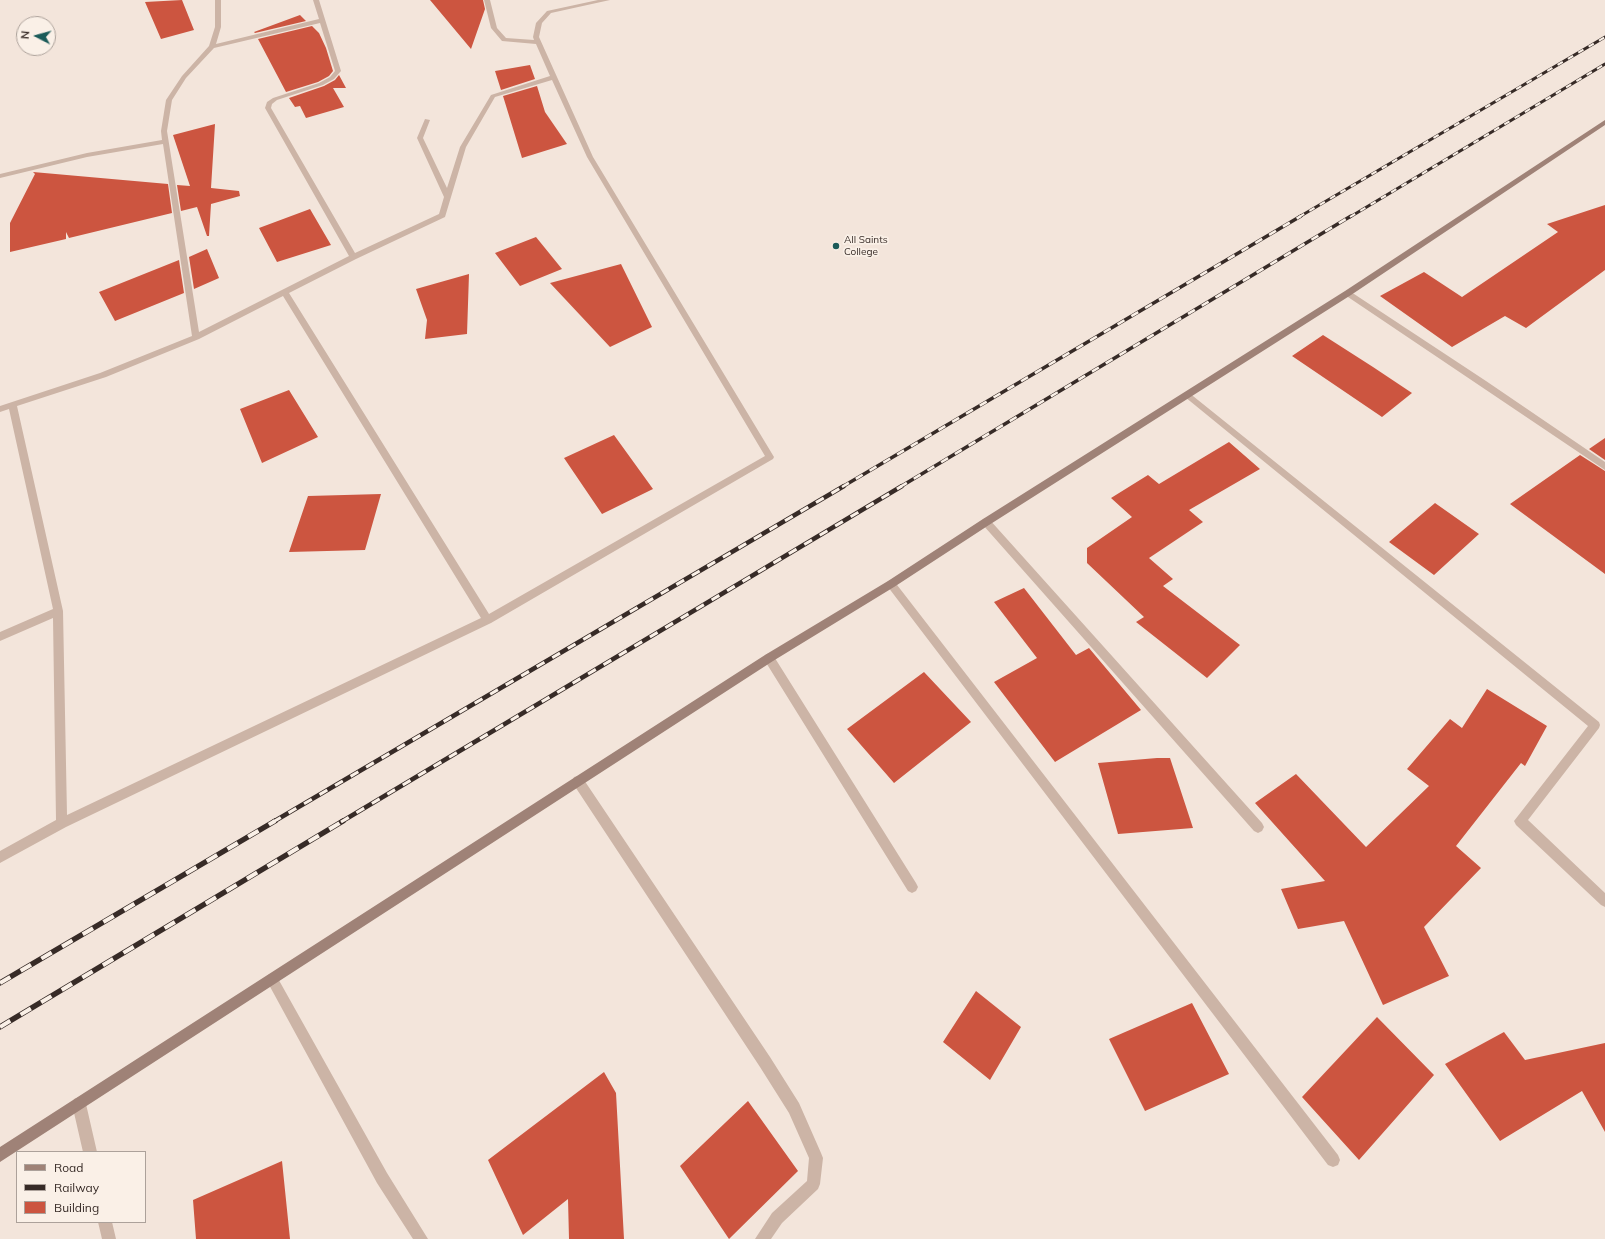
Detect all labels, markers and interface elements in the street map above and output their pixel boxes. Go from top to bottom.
north arrow [16,16,56,56]
text: N [18,30,32,40]
place label: All Saints College [844,234,888,258]
marker: All Saints College [831,241,841,251]
legend [16,1151,146,1223]
text: Road [54,1160,83,1175]
text: Railway [54,1180,99,1195]
text: Building [54,1200,99,1215]

